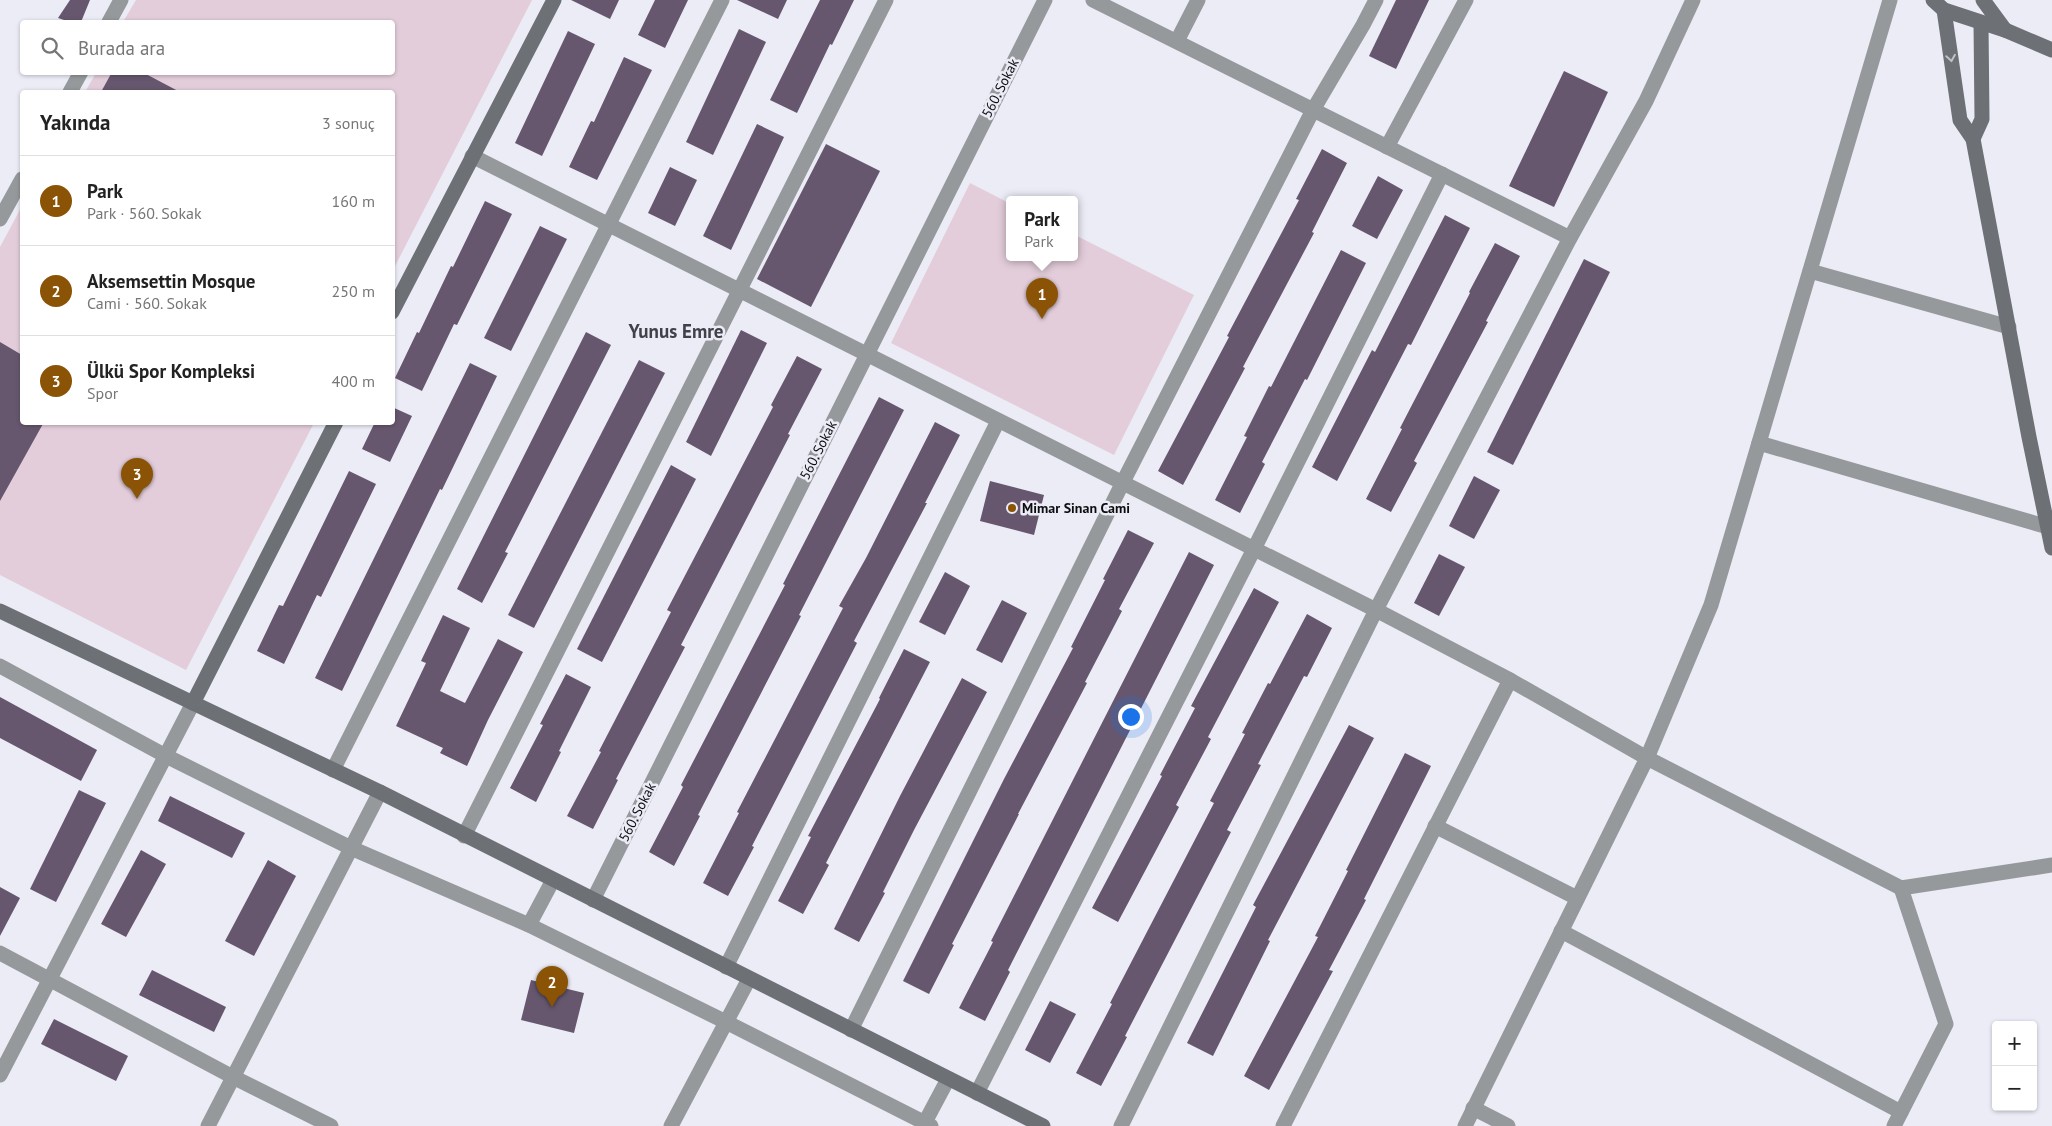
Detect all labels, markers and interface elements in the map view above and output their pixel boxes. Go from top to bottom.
search box [20,20,395,75]
icon: search [38,34,66,62]
text: Burada ara [78,36,165,60]
street label: 560. Sokak [977,55,1023,121]
one-way arrow [1945,55,1956,63]
text: Yakında [40,109,110,136]
text: 3 sonuç [322,113,375,133]
text: Park [87,179,123,203]
text: 1 [51,191,61,211]
text: 160 m [332,191,375,211]
popup [1006,196,1078,261]
text: Park · 560. Sokak [87,203,202,223]
text: Park [1024,207,1060,231]
text: Park [1024,231,1054,251]
text: Aksemsettin Mosque [87,269,255,293]
pin: 1 [1026,278,1058,319]
text: 2 [51,281,61,301]
text: 250 m [332,281,375,301]
text: Cami · 560. Sokak [87,293,207,313]
district label: Yunus Emre [627,319,724,343]
text: Ülkü Spor Kompleksi [87,359,255,383]
text: 3 [51,371,61,391]
text: 400 m [332,371,375,391]
text: Spor [87,383,118,403]
street label: 560. Sokak [795,417,841,483]
pin: 3 [121,458,153,499]
place label: Mimar Sinan Cami [1022,499,1130,517]
marker: Mimar Sinan Cami [1006,502,1018,514]
your location [1118,704,1144,730]
street label: 560. Sokak [614,779,660,845]
pin: 2 [536,966,568,1007]
map controls [1992,1021,2037,1111]
button: + [1992,1021,2037,1066]
button: − [1992,1066,2037,1111]

